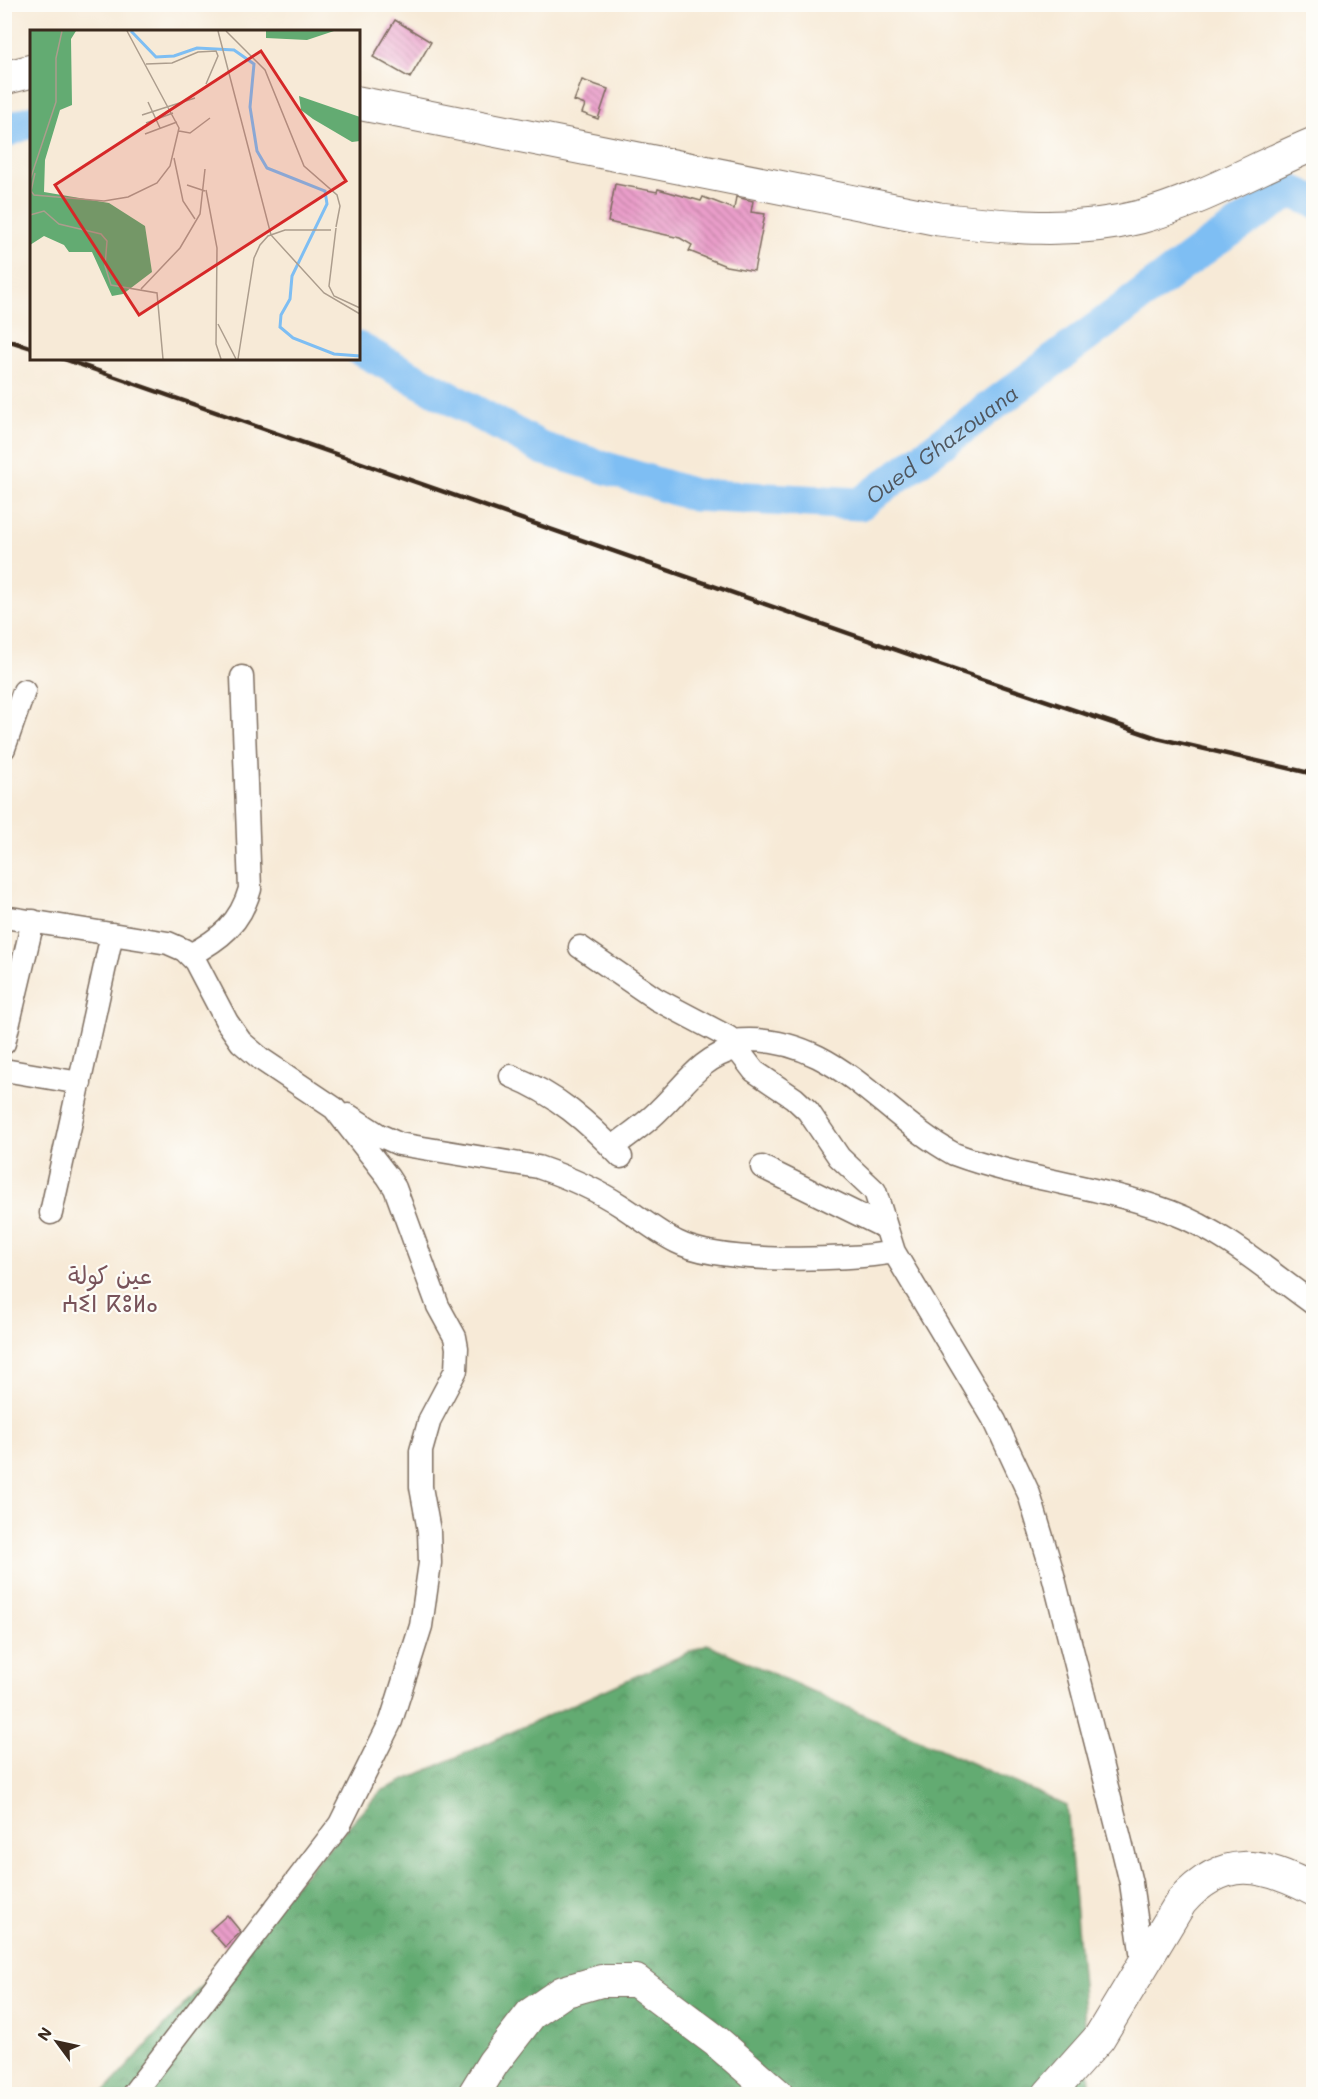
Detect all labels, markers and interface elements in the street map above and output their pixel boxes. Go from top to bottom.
inset map [30,30,360,360]
water label: Oued Ghazouana [859,377,1024,510]
district label: عين كولة ⵄⵉⵏ ⴽⵓⵍⴰ [62,1259,158,1318]
north arrow [27,2012,87,2072]
text: N [32,2023,56,2044]

